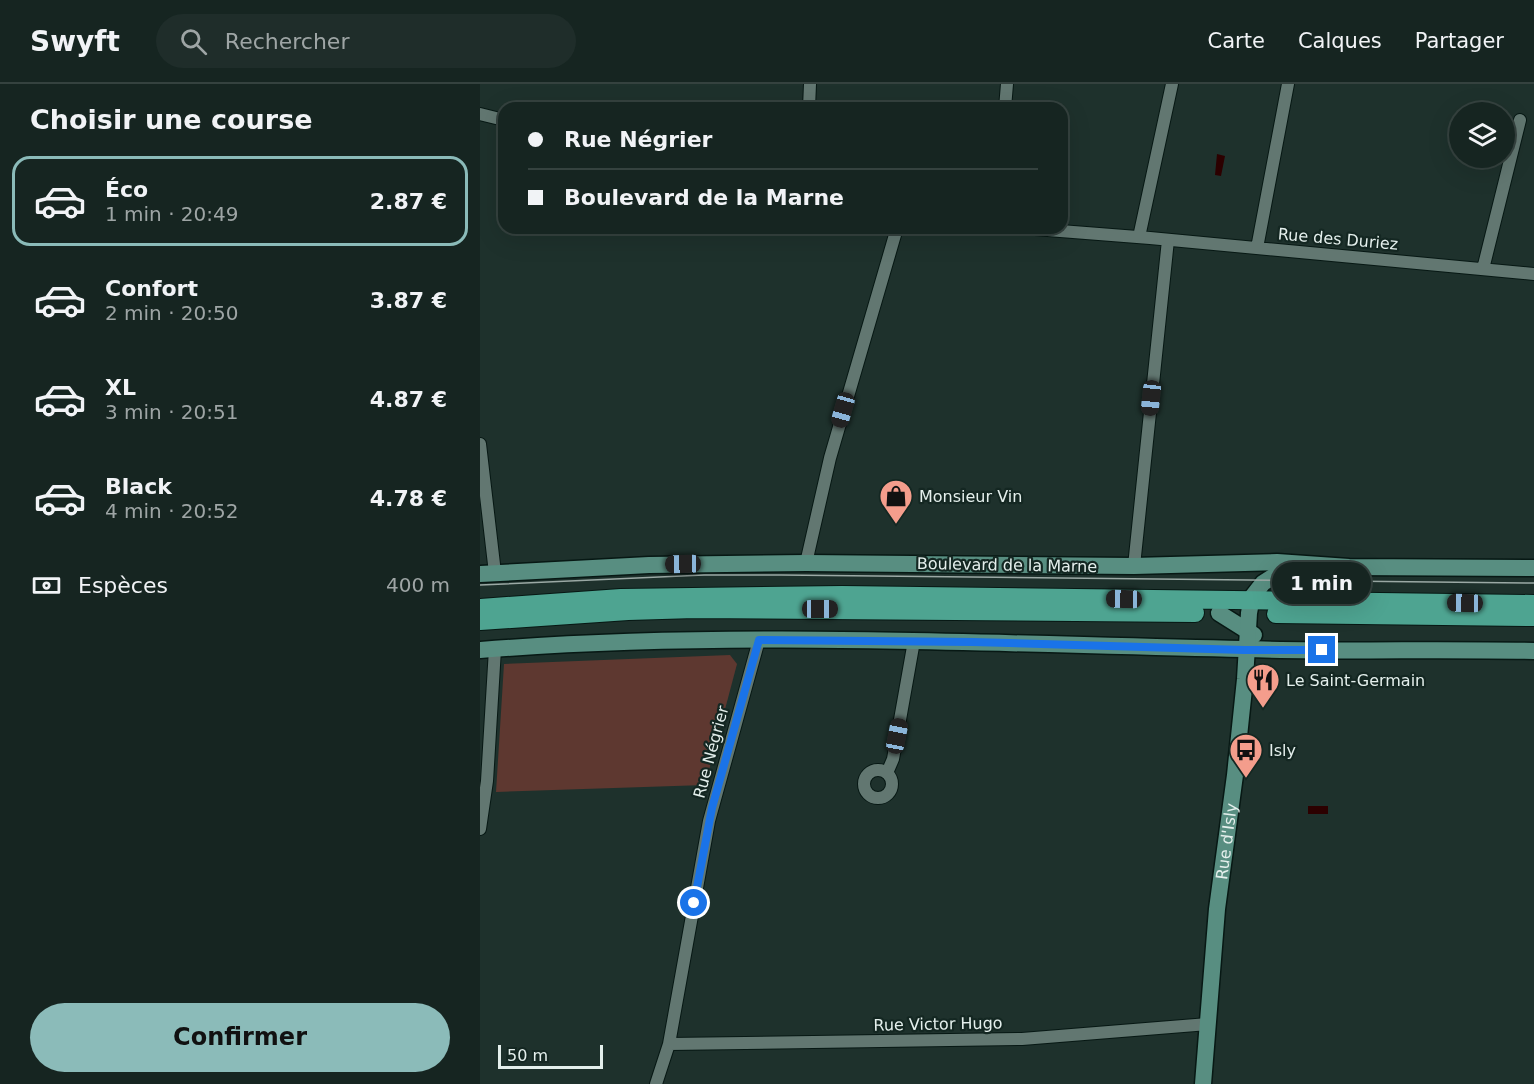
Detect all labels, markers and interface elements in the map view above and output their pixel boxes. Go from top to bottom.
search box [156,14,576,68]
text: Swyft [30,25,120,58]
icon: search [177,25,210,58]
text: Rechercher [225,29,349,54]
text: Carte [1208,29,1265,53]
text: Calques [1298,29,1382,53]
text: Partager [1415,29,1504,53]
map controls [1449,102,1515,168]
button: layers [1449,102,1515,168]
text: Choisir une course [30,104,313,135]
text: Rue Négrier [564,127,712,152]
icon: car [33,174,87,228]
text: Éco [105,177,148,202]
text: Boulevard de la Marne [564,185,844,210]
text: 2.87 € [370,189,447,214]
text: 1 min · 20:49 [105,202,239,226]
street label: Rue des Duriez [1277,224,1399,254]
icon: car [33,273,87,327]
text: Confort [105,276,198,301]
text: 3.87 € [370,288,447,313]
text: 2 min · 20:50 [105,301,239,325]
icon: car [33,372,87,426]
text: XL [105,375,136,400]
car [1140,379,1162,417]
text: 4.87 € [370,387,447,412]
car [829,390,857,430]
text: 3 min · 20:51 [105,400,239,424]
icon: car [33,471,87,525]
text: Black [105,474,172,499]
shop icon: Monsieur Vin [878,478,914,525]
text: 4.78 € [370,486,447,511]
place label: Monsieur Vin [919,487,1022,506]
text: 4 min · 20:52 [105,499,239,523]
street label: Boulevard de la Marne [917,554,1097,576]
car [665,555,701,573]
callout: 1 min [1272,563,1372,605]
icon: cash [30,569,63,602]
text: 1 min [1290,571,1353,595]
text: Espèces [78,573,168,598]
text: 400 m [386,573,450,597]
car [1106,590,1142,608]
car [1447,594,1483,612]
car [802,600,838,618]
route end [1308,636,1335,663]
restaurant icon: Le Saint-Germain [1245,662,1281,709]
place label: Le Saint-Germain [1286,671,1425,690]
street label: Rue Négrier [690,703,733,800]
car [885,717,909,755]
bus stop icon: Isly [1228,732,1264,779]
place label: Isly [1269,741,1296,760]
street label: Rue d'Isly [1212,802,1241,881]
route start [680,889,707,916]
button: Confirmer [30,1003,450,1072]
street label: Rue Victor Hugo [873,1013,1003,1035]
scale bar [498,1042,603,1070]
text: 50 m [507,1046,548,1065]

